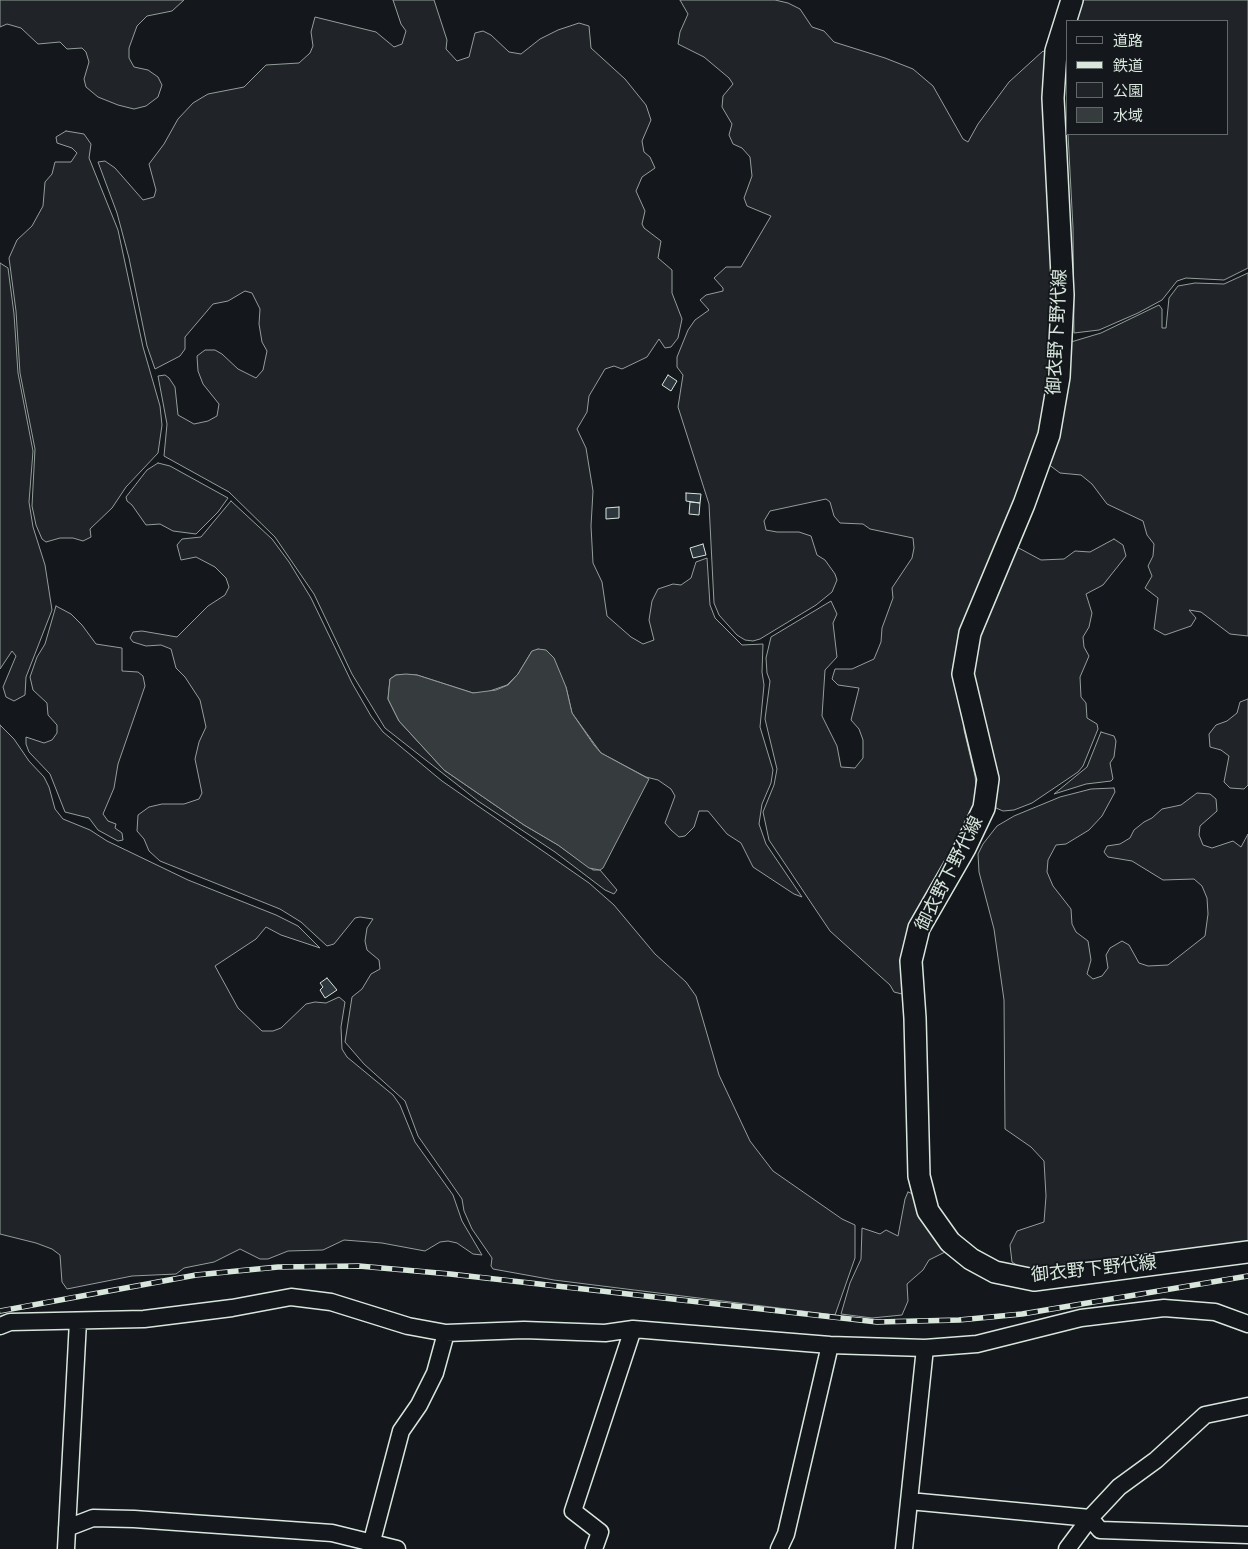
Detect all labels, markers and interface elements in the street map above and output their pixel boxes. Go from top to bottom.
legend [1066,20,1228,135]
text: 道路 [1113,32,1143,51]
text: 鉄道 [1113,57,1143,76]
text: 公園 [1113,82,1143,101]
text: 水域 [1113,107,1143,126]
street label: 御衣野下野代線 [1044,269,1072,395]
street label: 御衣野下野代線 [912,813,988,935]
street label: 御衣野下野代線 [1030,1253,1158,1287]

